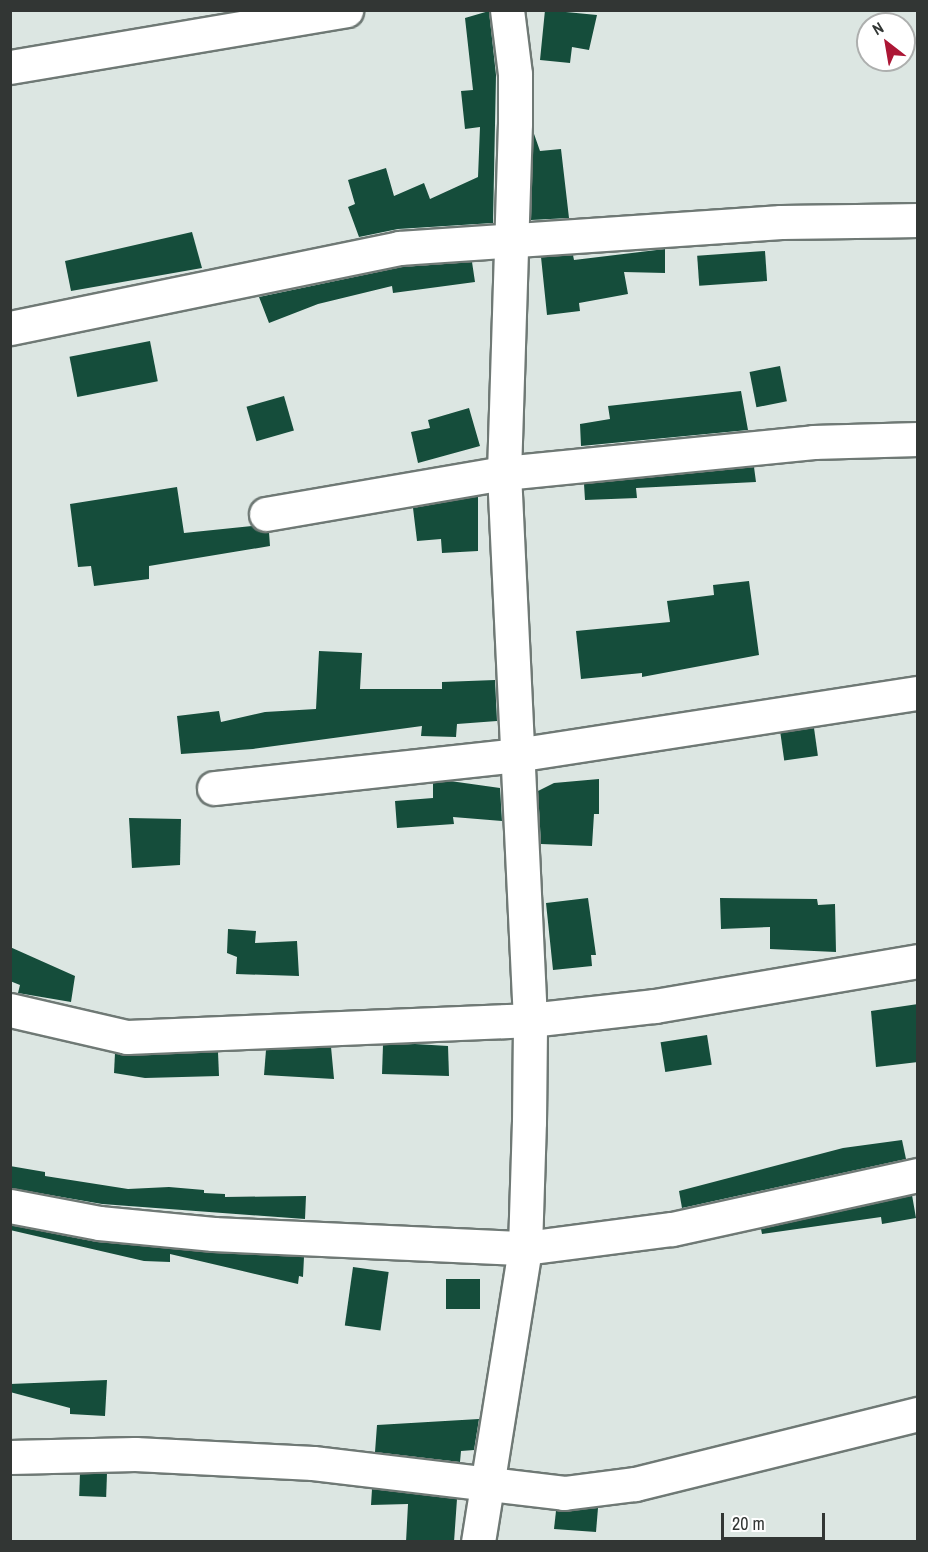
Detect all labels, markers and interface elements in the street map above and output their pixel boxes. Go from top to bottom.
north arrow [856,12,916,72]
text: N [868,16,887,40]
scale bar [724,1501,828,1539]
text: 20 m [732,1511,765,1536]

